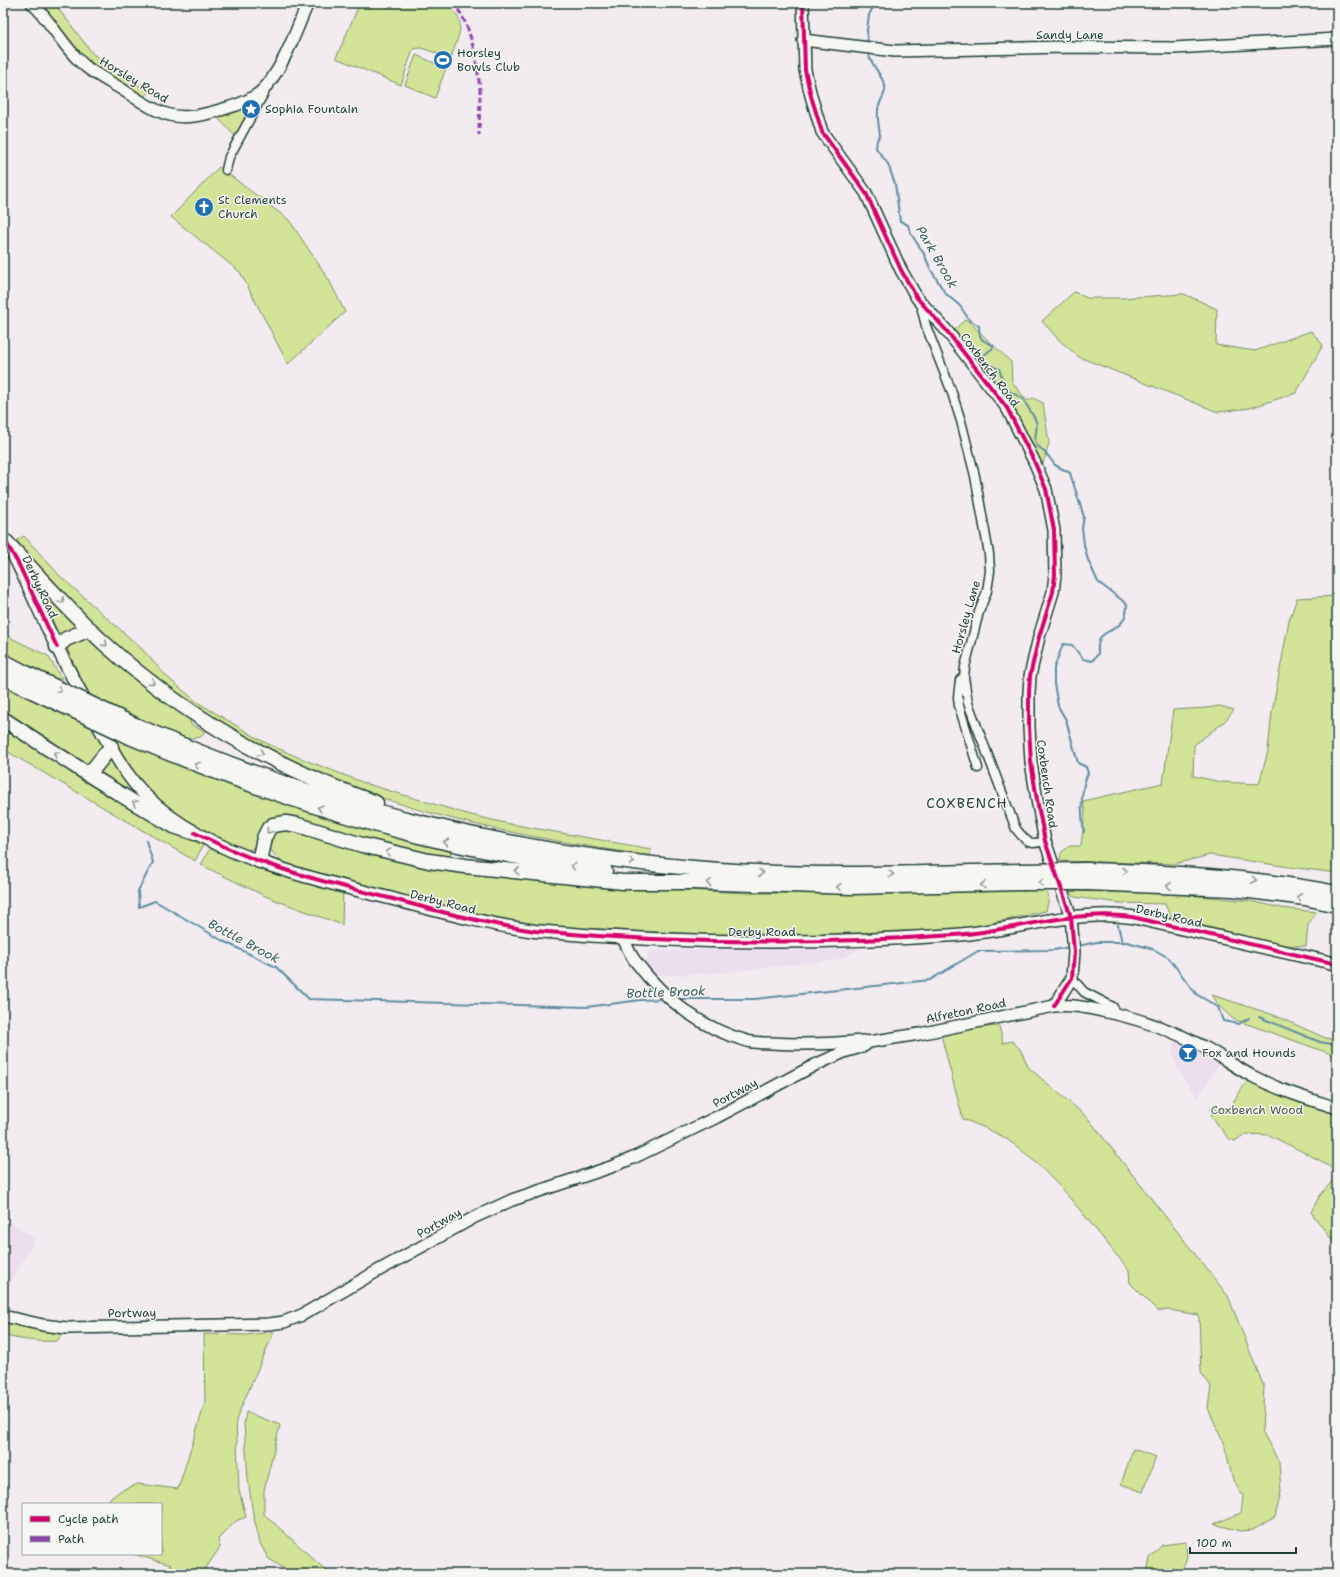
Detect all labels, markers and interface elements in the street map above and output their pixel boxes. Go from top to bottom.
street label: Sandy Lane [1036,27,1104,43]
place label: Horsley Bowls Club [457,45,520,75]
sports icon: Horsley Bowls Club [432,49,454,71]
street label: Horsley Road [96,53,172,107]
place icon: Sophia Fountain [240,98,262,120]
place label: Sophia Fountain [265,101,358,117]
place label: St Clements Church [218,192,287,222]
church icon: St Clements Church [193,196,215,218]
water label: Park Brook [912,223,962,292]
street label: Coxbench Road [957,330,1023,411]
street label: Derby Road [18,553,62,621]
street label: Horsley Lane [948,578,984,656]
one-way arrow [57,596,65,604]
one-way arrow [101,639,108,646]
one-way arrow [148,677,155,684]
one-way arrow [54,685,62,693]
street label: Coxbench Road [1033,739,1061,830]
one-way arrow [257,748,264,756]
one-way arrow [53,751,60,759]
one-way arrow [194,761,201,769]
district label: COXBENCH [926,794,1008,812]
one-way arrow [132,801,139,808]
one-way arrow [317,804,324,813]
one-way arrow [267,826,274,833]
one-way arrow [442,838,449,846]
one-way arrow [385,848,392,857]
one-way arrow [629,857,635,866]
one-way arrow [570,862,576,871]
one-way arrow [514,867,520,876]
one-way arrow [1122,867,1128,875]
one-way arrow [758,868,764,877]
one-way arrow [888,870,894,878]
one-way arrow [1251,875,1257,884]
one-way arrow [706,879,712,887]
one-way arrow [1038,879,1044,887]
one-way arrow [980,880,986,889]
one-way arrow [1166,882,1172,890]
one-way arrow [836,883,842,891]
street label: Derby Road [408,886,478,918]
one-way arrow [1296,893,1302,902]
street label: Derby Road [1134,901,1204,932]
water label: Bottle Brook [205,915,283,967]
street label: Derby Road [728,924,796,940]
water label: Bottle Brook [626,982,706,1002]
street label: Alfreton Road [924,995,1008,1027]
bar icon: Fox and Hounds [1177,1042,1199,1064]
place label: Fox and Hounds [1202,1045,1296,1061]
street label: Portway [710,1074,760,1111]
park label: Coxbench Wood [1211,1102,1304,1118]
street label: Portway [414,1204,464,1242]
street label: Portway [108,1305,157,1321]
legend [22,1503,162,1555]
text: Cycle path [58,1511,119,1527]
scale bar [1190,1529,1296,1555]
text: Path [58,1531,84,1547]
text: 100 m [1196,1535,1232,1551]

